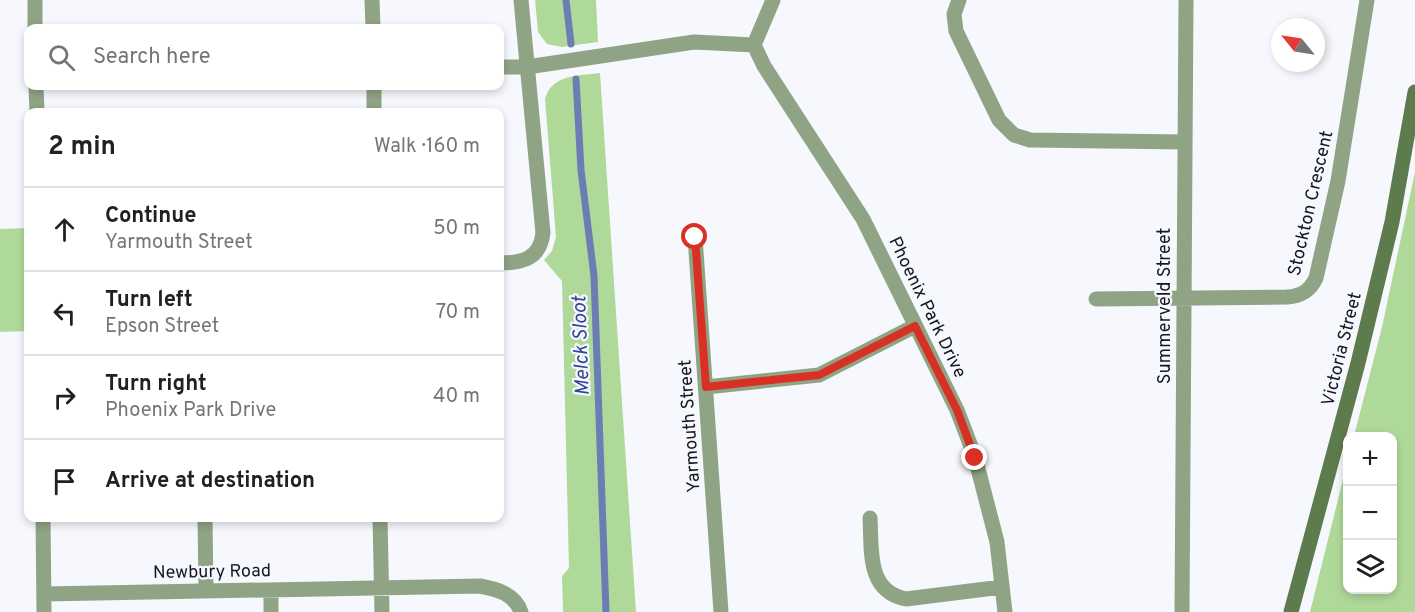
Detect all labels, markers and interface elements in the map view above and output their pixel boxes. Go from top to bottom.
north arrow [1271,18,1325,72]
search box [24,24,504,90]
icon: search [45,41,78,74]
text: Search here [93,44,211,71]
street label: Stockton Crescent [1284,128,1339,278]
text: 2 min [48,131,116,164]
text: Walk · 160 m [374,134,480,160]
text: Continue [105,203,196,230]
icon: ahead [48,213,81,246]
text: 50 m [433,216,480,242]
route start [681,223,707,249]
street label: Summerveld Street [1154,228,1177,384]
text: Yarmouth Street [105,230,253,256]
street label: Phoenix Park Drive [883,233,971,382]
text: Turn left [105,287,193,314]
street label: Victoria Street [1317,290,1368,409]
water label: Melck Sloot [567,295,597,396]
icon: left [48,297,81,330]
text: 70 m [436,300,480,326]
text: Epson Street [105,314,219,340]
street label: Yarmouth Street [674,359,707,493]
text: Turn right [105,371,207,398]
icon: right [48,381,81,414]
text: 40 m [433,384,480,410]
text: Phoenix Park Drive [105,398,276,424]
map controls [1343,432,1397,594]
button: + [1343,432,1397,486]
route end [961,444,987,470]
icon: arrive [48,465,81,498]
text: Arrive at destination [105,468,315,495]
button: − [1343,486,1397,540]
button: layers [1343,540,1397,594]
street label: Newbury Road [153,560,271,585]

